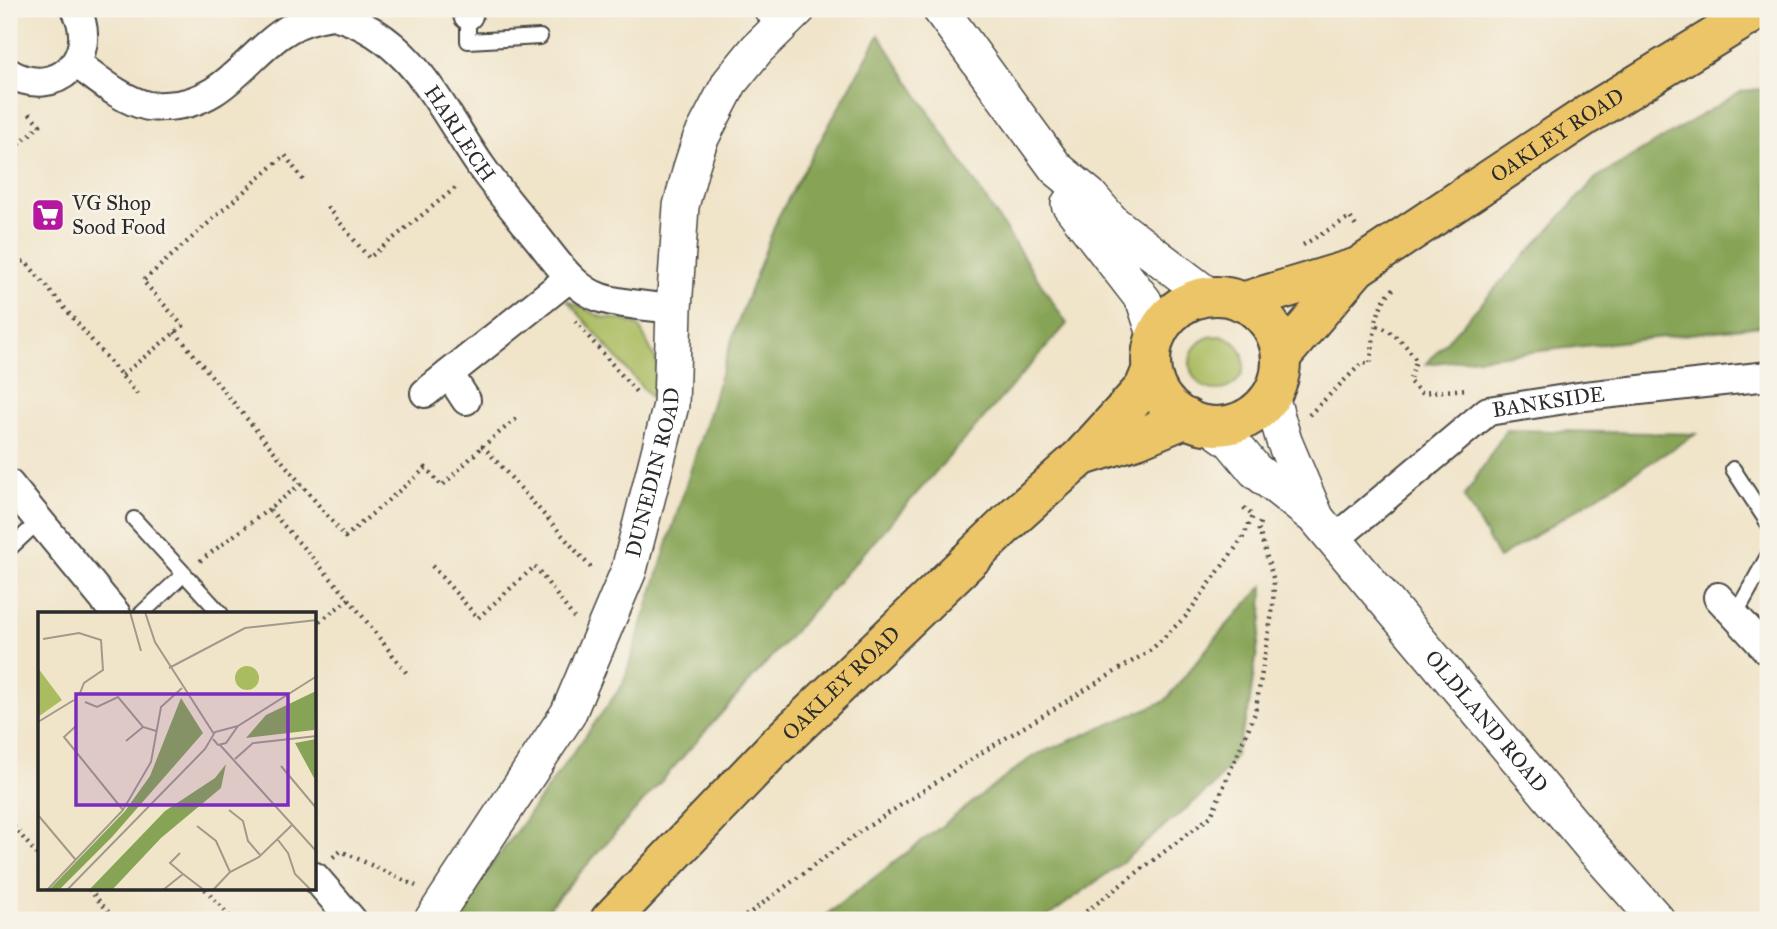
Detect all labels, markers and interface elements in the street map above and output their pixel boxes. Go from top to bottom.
street label: HARLECH [419,80,501,187]
street label: OAKLEY ROAD [1486,83,1629,188]
place label: VG Shop Sood Food [71,190,166,240]
supermarket icon: VG Shop Sood Food [29,196,67,234]
street label: BANKSIDE [1490,381,1606,423]
street label: DUNEDIN ROAD [620,387,685,560]
inset map [38,612,317,890]
street label: OAKLEY ROAD [777,620,906,746]
street label: OLDLAND ROAD [1419,645,1554,798]

